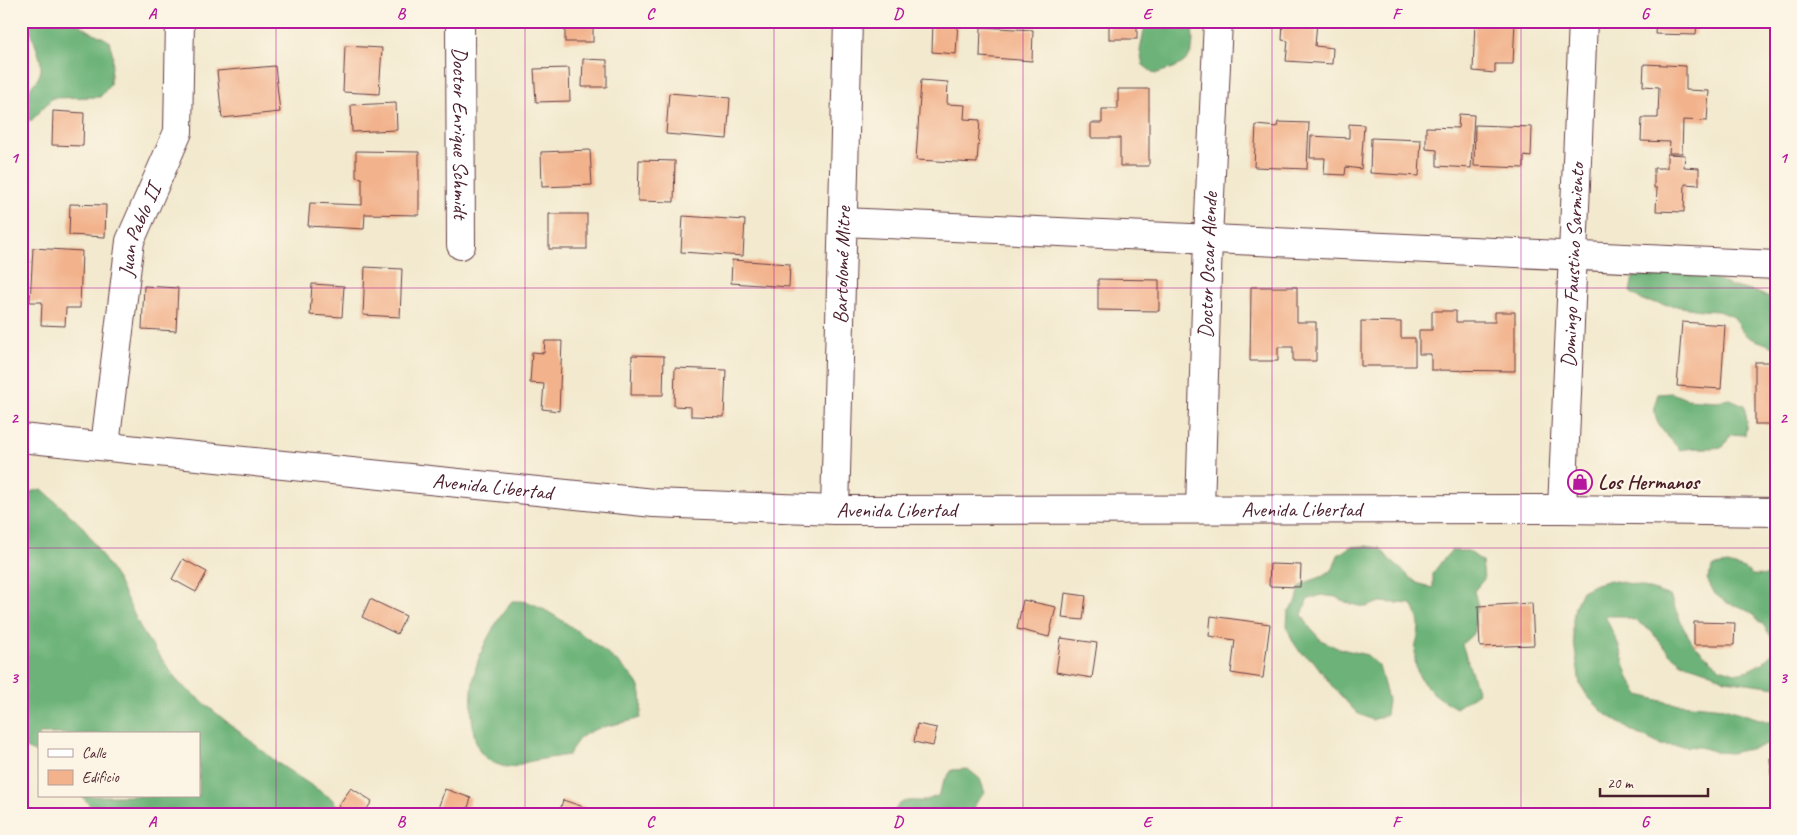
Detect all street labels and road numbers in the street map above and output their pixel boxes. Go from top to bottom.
street label: Doctor Enrique Schmidt [447,47,474,221]
street label: Domingo Faustino Sarmiento [1555,160,1590,368]
street label: Juan Pablo II [113,176,168,279]
street label: Doctor Oscar Alende [1192,190,1223,339]
street label: Bartolomé Mitre [827,205,856,324]
street label: Avenida Libertad [431,467,557,506]
street label: Avenida Libertad [1241,496,1365,522]
street label: Avenida Libertad [836,497,960,523]

